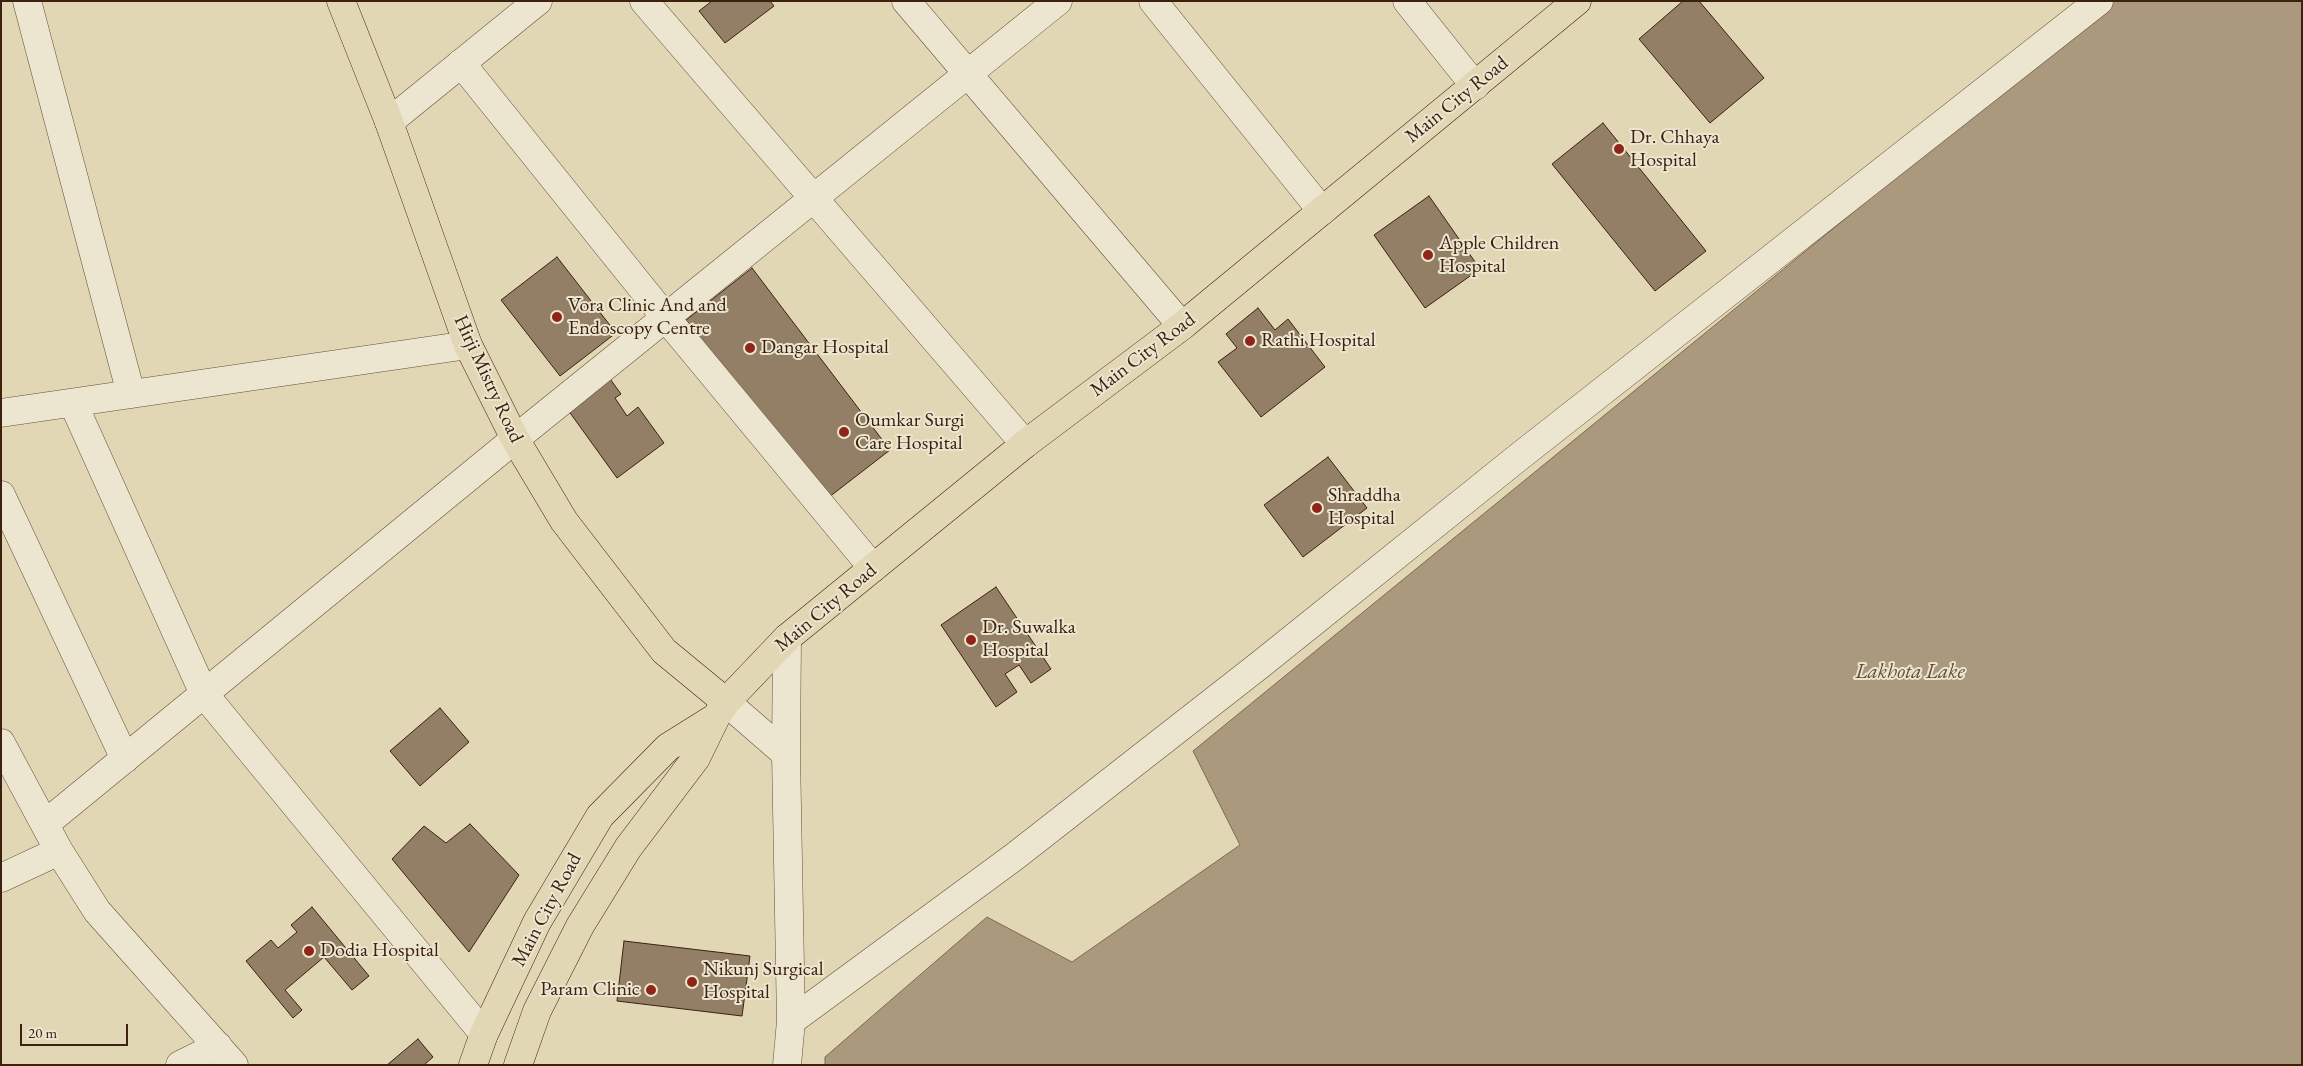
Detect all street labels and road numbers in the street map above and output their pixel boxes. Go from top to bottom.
street label: Main City Road [1401,51,1513,149]
street label: Main City Road [1086,308,1200,402]
street label: Hirji Mistry Road [448,311,528,447]
street label: Main City Road [770,559,882,657]
street label: Main City Road [507,849,587,971]

